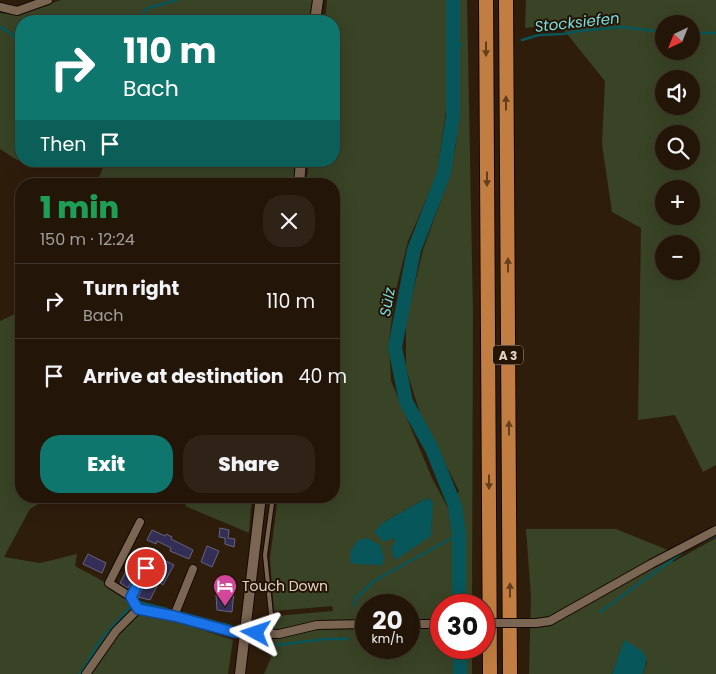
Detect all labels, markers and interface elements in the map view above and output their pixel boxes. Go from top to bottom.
water label: Stocksiefen [533,7,621,37]
north arrow [655,15,700,60]
map controls [655,15,700,280]
text: 110 m [123,26,217,75]
icon: right [40,35,105,100]
one-way arrow [483,41,491,57]
button: sound [655,70,700,115]
text: Bach [123,73,179,104]
one-way arrow [502,95,510,111]
button: search [655,125,700,170]
icon: arrive [96,130,124,158]
text: Then [40,131,86,158]
one-way arrow [483,171,491,187]
button: + [655,180,700,225]
text: 1 min [40,186,119,229]
button: close [263,195,315,247]
text: 150 m · 12:24 [40,228,135,251]
button: − [655,235,700,280]
one-way arrow [503,257,511,273]
text: Turn right [83,275,179,302]
water label: Sülz [374,286,400,318]
icon: right [40,287,68,315]
text: 110 m [266,288,315,315]
text: Bach [83,304,124,327]
road number: A 3 [493,346,523,364]
icon: arrive [40,362,68,390]
text: Arrive at destination [83,363,284,390]
text: 40 m [299,363,347,390]
one-way arrow [505,420,513,436]
button: Exit [40,435,173,493]
button: Share [183,435,315,493]
one-way arrow [485,474,493,490]
pin [125,547,167,589]
icon: arrive [132,554,160,582]
hotel icon: Touch Down [212,573,238,607]
place label: Touch Down [242,576,328,596]
one-way arrow [506,582,514,598]
speed limit sign: 30 [430,594,495,659]
text: 20 [372,603,403,638]
position arrow [229,606,281,658]
text: km/h [372,630,403,647]

